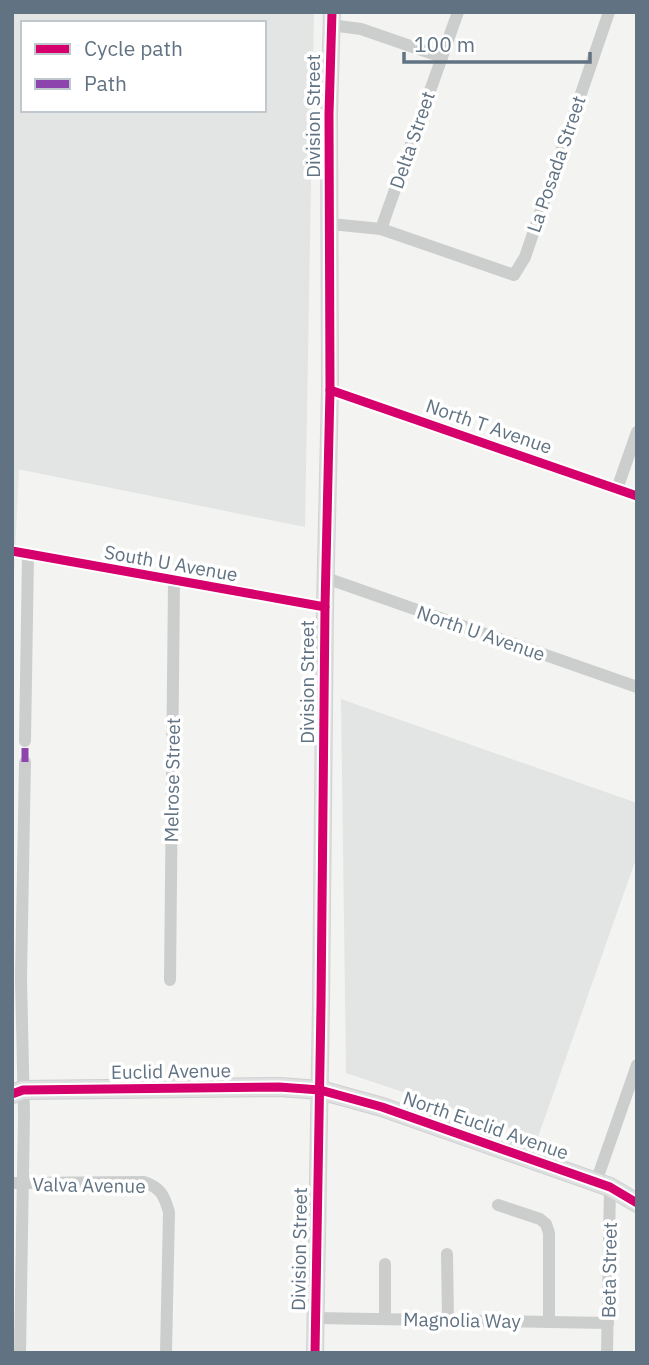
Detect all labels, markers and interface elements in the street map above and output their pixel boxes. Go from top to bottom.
legend [21,21,266,112]
scale bar [404,21,590,65]
text: 100 m [414,30,475,58]
text: Cycle path [84,34,183,62]
street label: Division Street [301,54,325,178]
text: Path [84,69,127,97]
street label: Delta Street [384,88,440,192]
street label: La Posada Street [521,92,591,236]
street label: North T Avenue [423,393,555,459]
street label: South U Avenue [102,539,240,587]
street label: North U Avenue [414,600,548,666]
street label: Division Street [295,620,319,744]
street label: Melrose Street [159,717,185,843]
street label: Euclid Avenue [111,1058,231,1084]
street label: North Euclid Avenue [400,1085,572,1165]
street label: Valva Avenue [32,1172,146,1198]
street label: Division Street [286,1187,312,1311]
street label: Beta Street [596,1222,622,1318]
street label: Magnolia Way [403,1307,522,1333]

